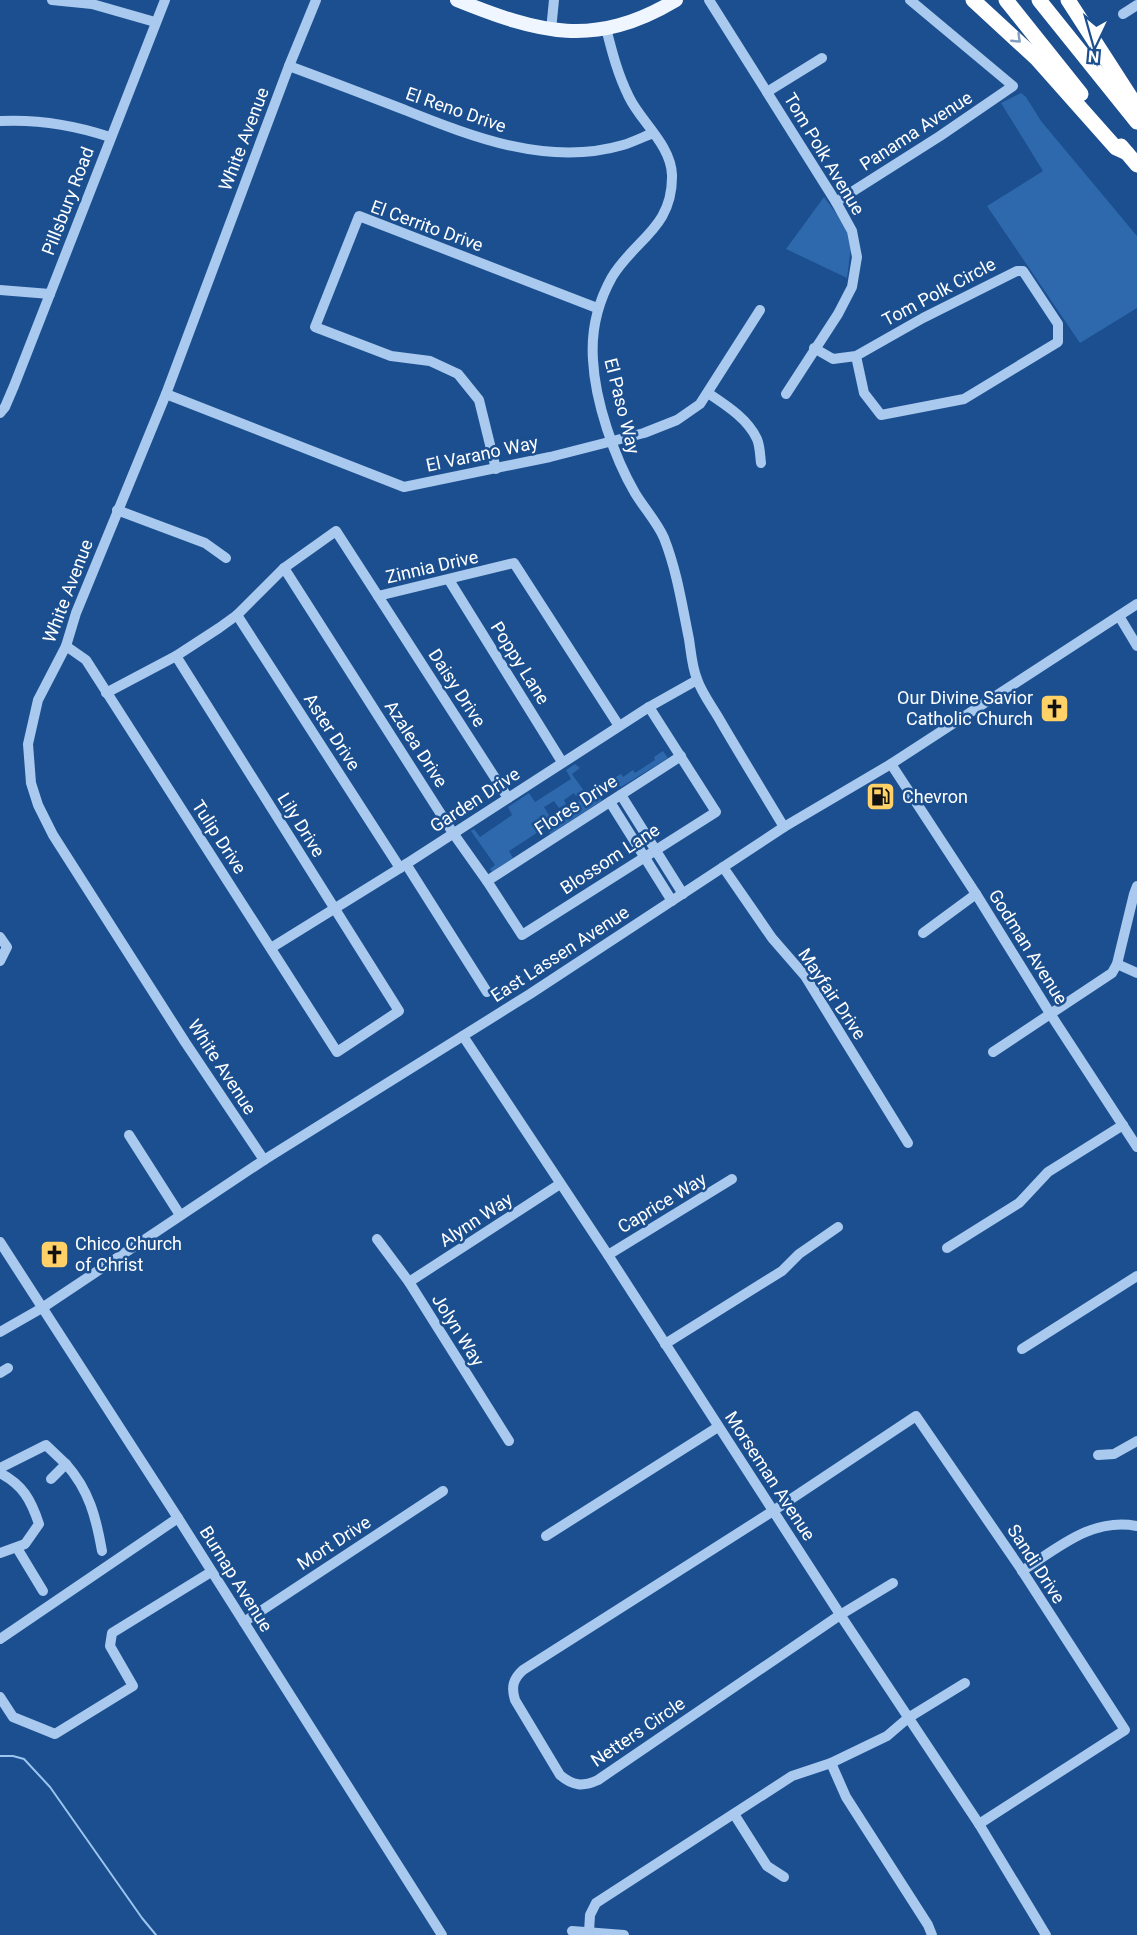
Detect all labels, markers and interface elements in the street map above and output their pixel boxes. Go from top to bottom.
north arrow [1065,12,1125,72]
one-way arrow [1009,32,1020,43]
text: N [1087,46,1100,66]
street label: El Reno Drive [403,83,509,137]
street label: White Avenue [214,84,273,193]
street label: Panama Avenue [856,86,976,175]
street label: Tom Polk Avenue [780,89,869,219]
street label: Pillsbury Road [37,144,98,258]
street label: El Cerrito Drive [368,196,486,256]
street label: Tom Polk Circle [879,253,999,330]
street label: El Paso Way [600,356,645,456]
street label: El Varano Way [424,431,540,476]
street label: White Avenue [38,536,97,645]
street label: Zinnia Drive [384,546,480,587]
street label: Poppy Lane [487,617,554,708]
street label: Daisy Drive [424,645,490,731]
place label: Our Divine Savior Catholic Church [897,687,1033,729]
street label: Aster Drive [300,689,365,774]
church icon: Our Divine Savior Catholic Church [1038,692,1070,724]
street label: Azalea Drive [381,696,452,791]
street label: Garden Drive [426,763,523,836]
street label: Flores Drive [530,770,621,839]
fuel station icon: Chevron [865,781,897,813]
place label: Chevron [902,786,968,807]
street label: Lily Drive [273,789,329,861]
street label: Tulip Drive [188,796,251,878]
street label: Blossom Lane [556,819,663,898]
street label: Godman Avenue [985,885,1072,1008]
street label: East Lassen Avenue [487,901,633,1006]
street label: Mayfair Drive [794,944,871,1043]
street label: White Avenue [184,1015,261,1118]
street label: Caprice Way [614,1168,710,1237]
street label: Alynn Way [435,1188,517,1251]
place label: Chico Church of Christ [75,1233,182,1275]
church icon: Chico Church of Christ [38,1238,70,1270]
street label: Jolyn Way [428,1290,489,1370]
street label: Morseman Avenue [721,1407,820,1544]
street label: Mort Drive [293,1511,374,1574]
street label: Sandi Drive [1003,1520,1070,1607]
street label: Burnap Avenue [196,1522,277,1635]
street label: Netters Circle [587,1692,689,1771]

